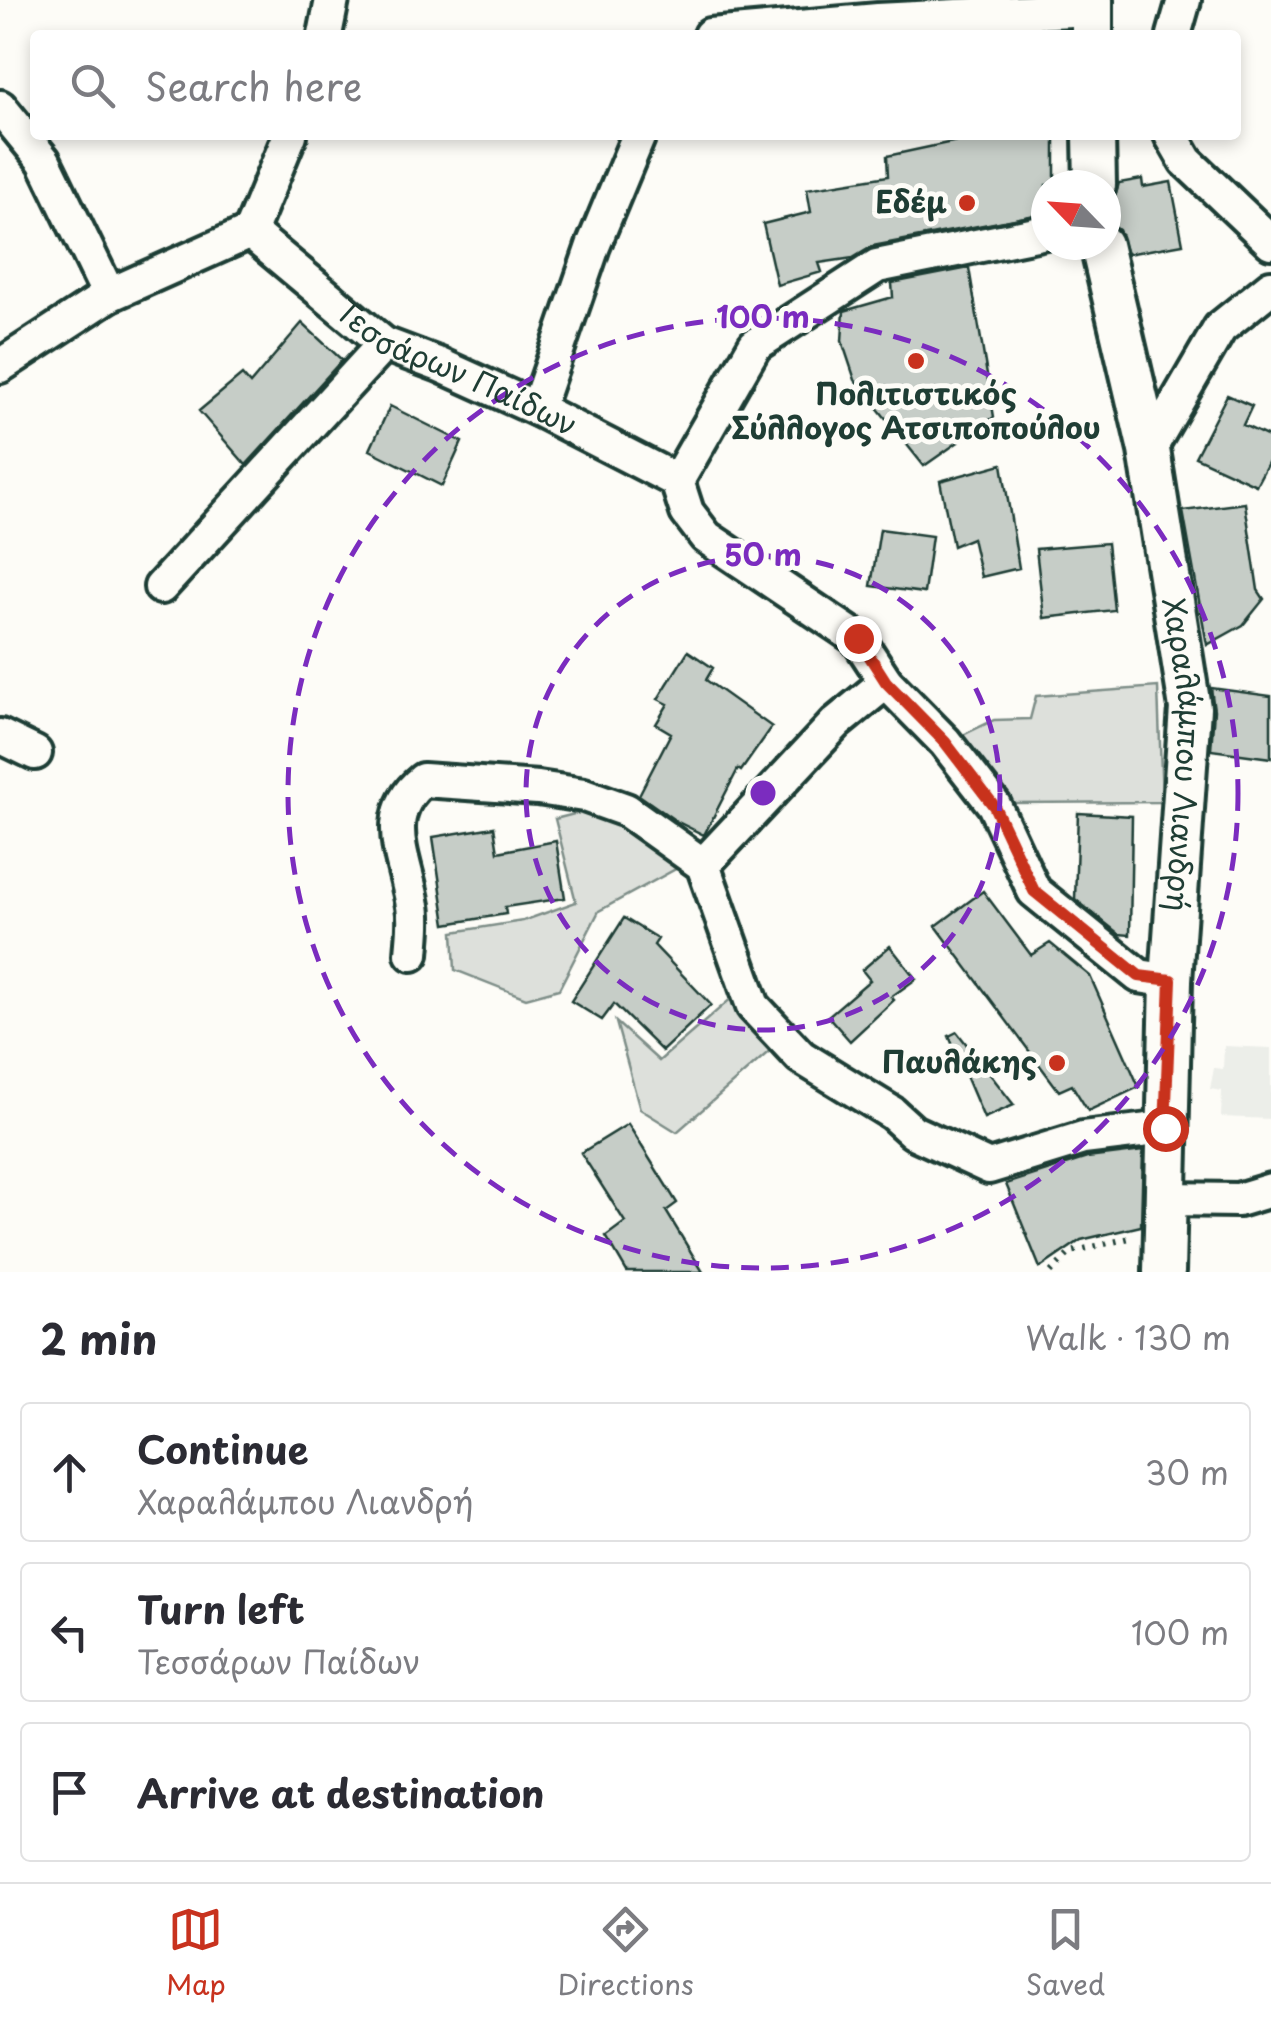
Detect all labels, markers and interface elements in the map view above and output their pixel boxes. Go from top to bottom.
search box [30,30,1241,140]
text: Search here [145,57,362,114]
icon: search [65,58,120,113]
north arrow [1031,170,1121,260]
place label: Εδέμ [875,178,947,223]
marker: Εδέμ [956,192,978,214]
street label: Τεσσάρων Παίδων [327,288,586,446]
text: 100 m [716,293,810,338]
marker: Πολιτιστικός Σύλλογος Ατσιποπούλου [905,350,927,372]
place label: Πολιτιστικός Σύλλογος Ατσιποπούλου [731,370,1101,449]
text: 50 m [724,531,802,576]
street label: Χαραλάμπου Λιανδρή [1153,594,1215,913]
route end [836,616,882,662]
centre of rings [745,775,781,811]
place label: Παυλάκης [882,1038,1037,1083]
marker: Παυλάκης [1046,1052,1068,1074]
route start [1143,1106,1189,1152]
text: 2 min [40,1306,157,1369]
text: Walk · 130 m [1026,1313,1231,1361]
text: Continue [137,1420,308,1477]
icon: ahead [42,1445,97,1500]
text: 30 m [1145,1448,1229,1496]
text: Χαραλάμπου Λιανδρή [137,1477,473,1525]
text: Turn left [137,1580,305,1637]
icon: left [42,1605,97,1660]
text: 100 m [1131,1608,1229,1656]
text: Τεσσάρων Παίδων [137,1637,421,1685]
text: Arrive at destination [137,1764,545,1821]
icon: arrive [42,1765,97,1820]
tab: Map [166,1902,226,2005]
tab: Directions [558,1902,694,2005]
tab: Saved [1026,1902,1105,2005]

